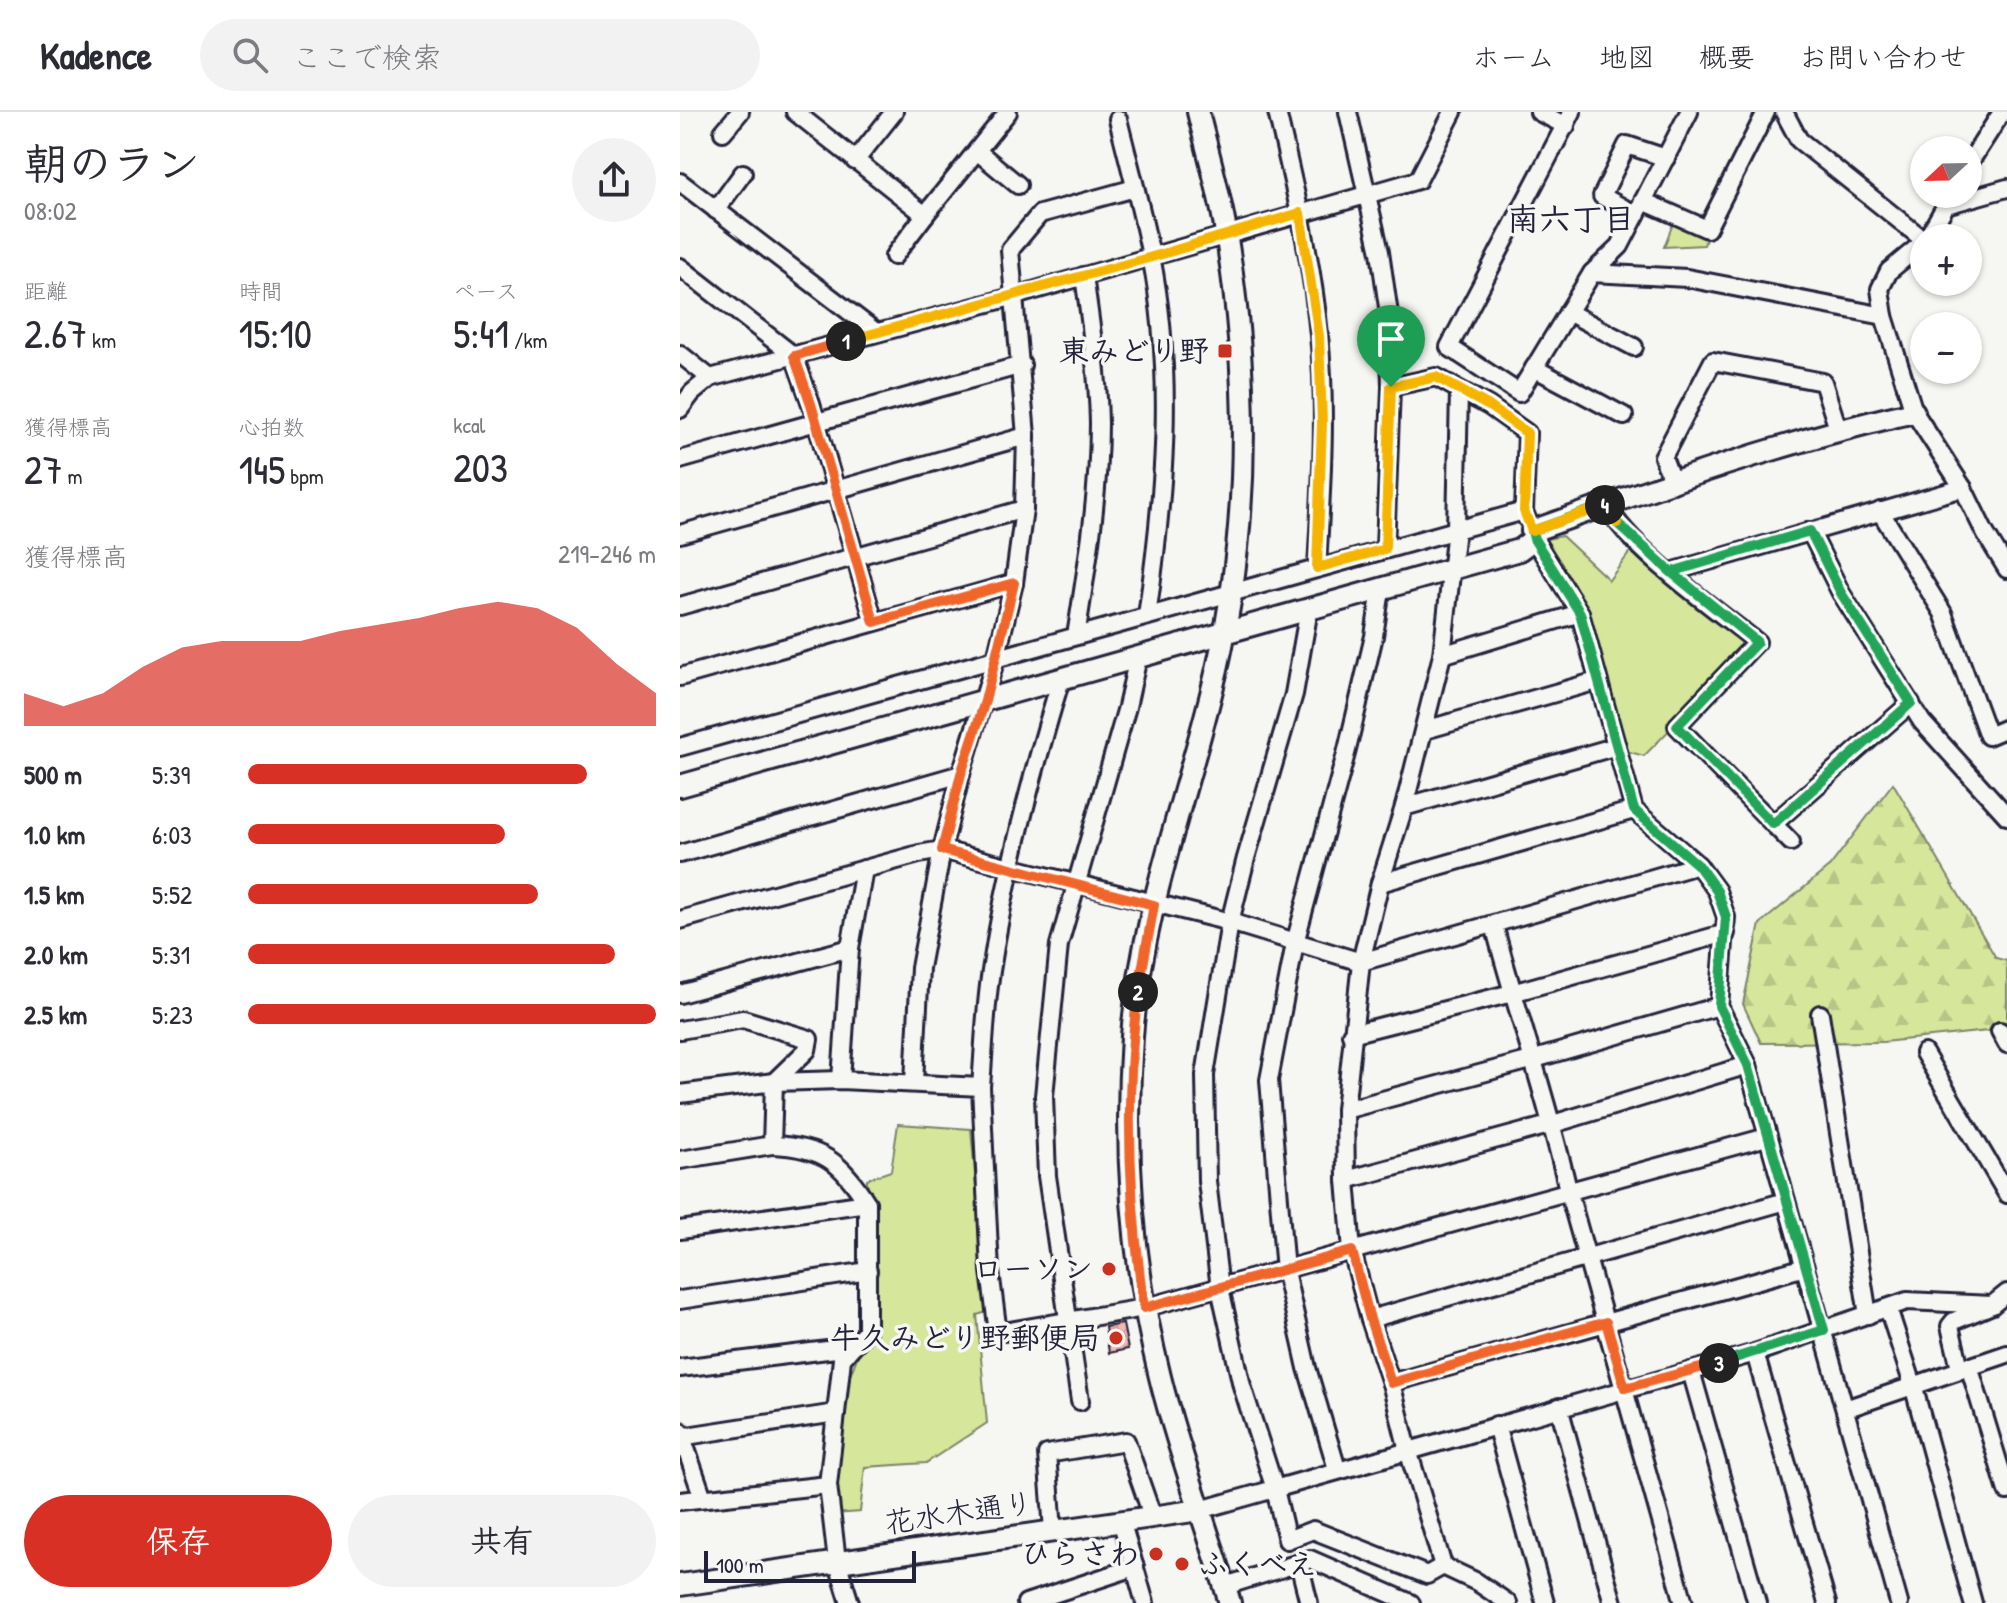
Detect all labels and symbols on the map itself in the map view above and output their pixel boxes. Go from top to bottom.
north arrow [1910,136,1982,208]
district label: 南六丁目 [1507,197,1635,240]
pin [1357,305,1425,387]
pin: 1 [826,321,866,361]
place label: 東みどり野 [1059,330,1209,370]
marker: 東みどり野 [1216,342,1234,360]
pin: 4 [1585,485,1625,525]
pin: 2 [1118,972,1158,1012]
place label: ローソン [973,1248,1093,1288]
marker: ローソン [1100,1260,1118,1278]
place label: 牛久みどり野郵便局 [830,1317,1100,1357]
marker: 牛久みどり野郵便局 [1107,1329,1125,1347]
pin: 3 [1699,1343,1739,1383]
street label: 花水木通り [882,1482,1036,1542]
place label: ひらさわ [1021,1533,1140,1573]
place label: ふくべえ [1198,1543,1318,1583]
marker: ひらさわ [1147,1545,1165,1563]
scale bar [704,1547,916,1583]
marker: ふくべえ [1173,1555,1191,1573]

